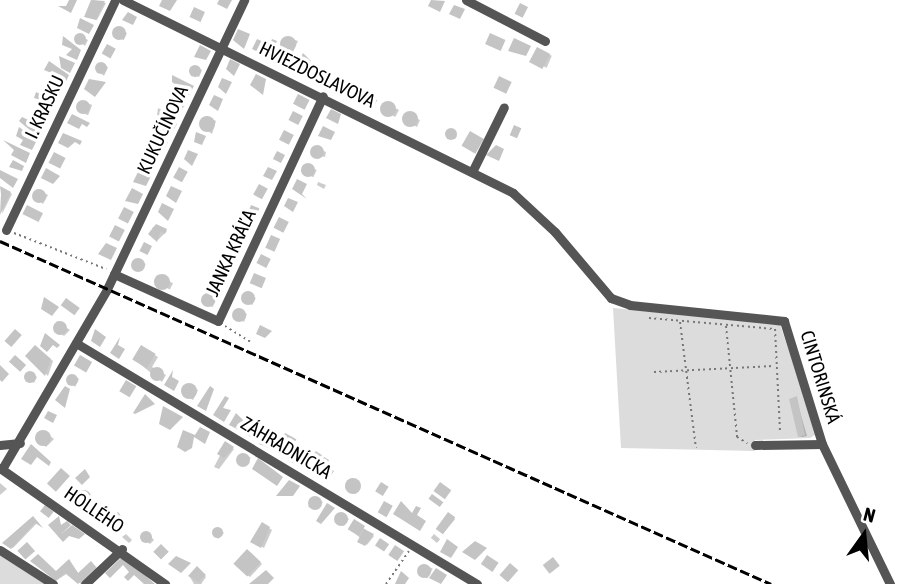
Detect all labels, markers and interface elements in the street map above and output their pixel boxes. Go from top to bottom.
street label: HVIEZDOSLAVOVA [255,37,379,113]
street label: I. KRASKU [20,72,70,142]
street label: KUKUČÍNOVA [133,82,193,178]
street label: JANKA KRÁĽA [201,206,261,300]
street label: CINTORINSKÁ [795,328,845,426]
street label: ZÁHRADNÍCKA [237,412,335,484]
street label: HOLLÉHO [60,482,128,538]
north arrow [829,500,899,570]
text: N [861,503,878,527]

